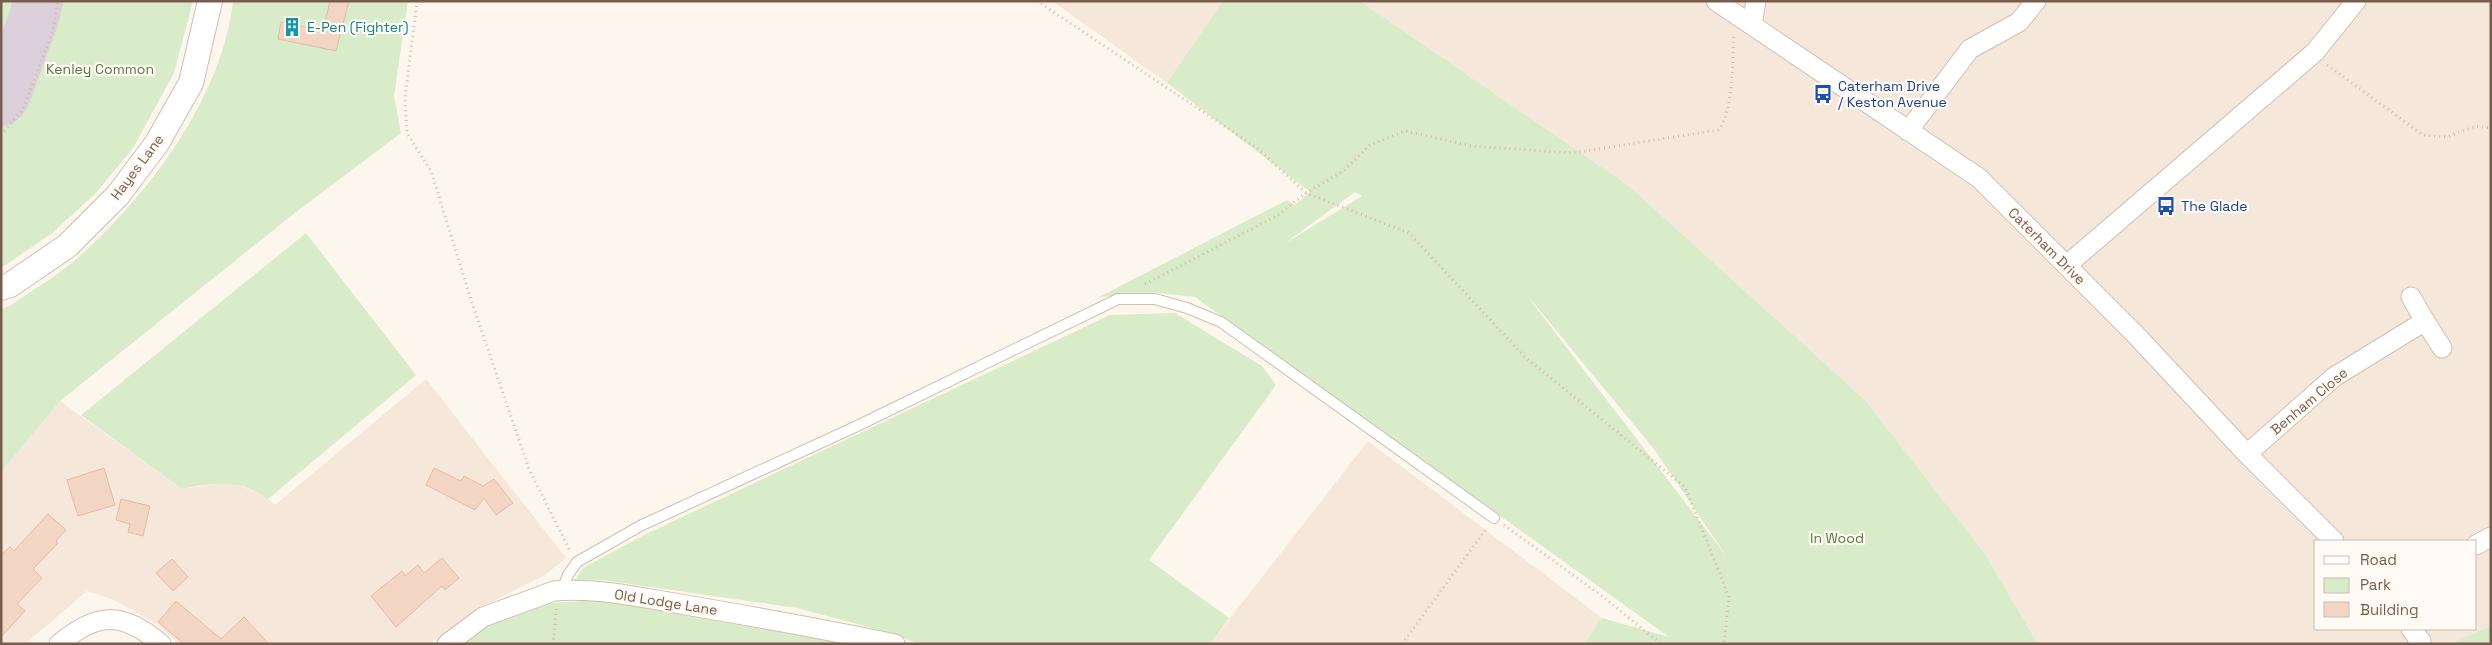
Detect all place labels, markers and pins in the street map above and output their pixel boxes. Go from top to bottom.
building icon: E-Pen (Fighter) [281,16,303,38]
place label: E-Pen (Fighter) [307,18,409,36]
place label: Caterham Drive / Keston Avenue [1838,77,1947,111]
bus stop icon: Caterham Drive / Keston Avenue [1812,83,1834,105]
bus stop icon: The Glade [2155,195,2177,217]
place label: The Glade [2181,197,2248,215]

